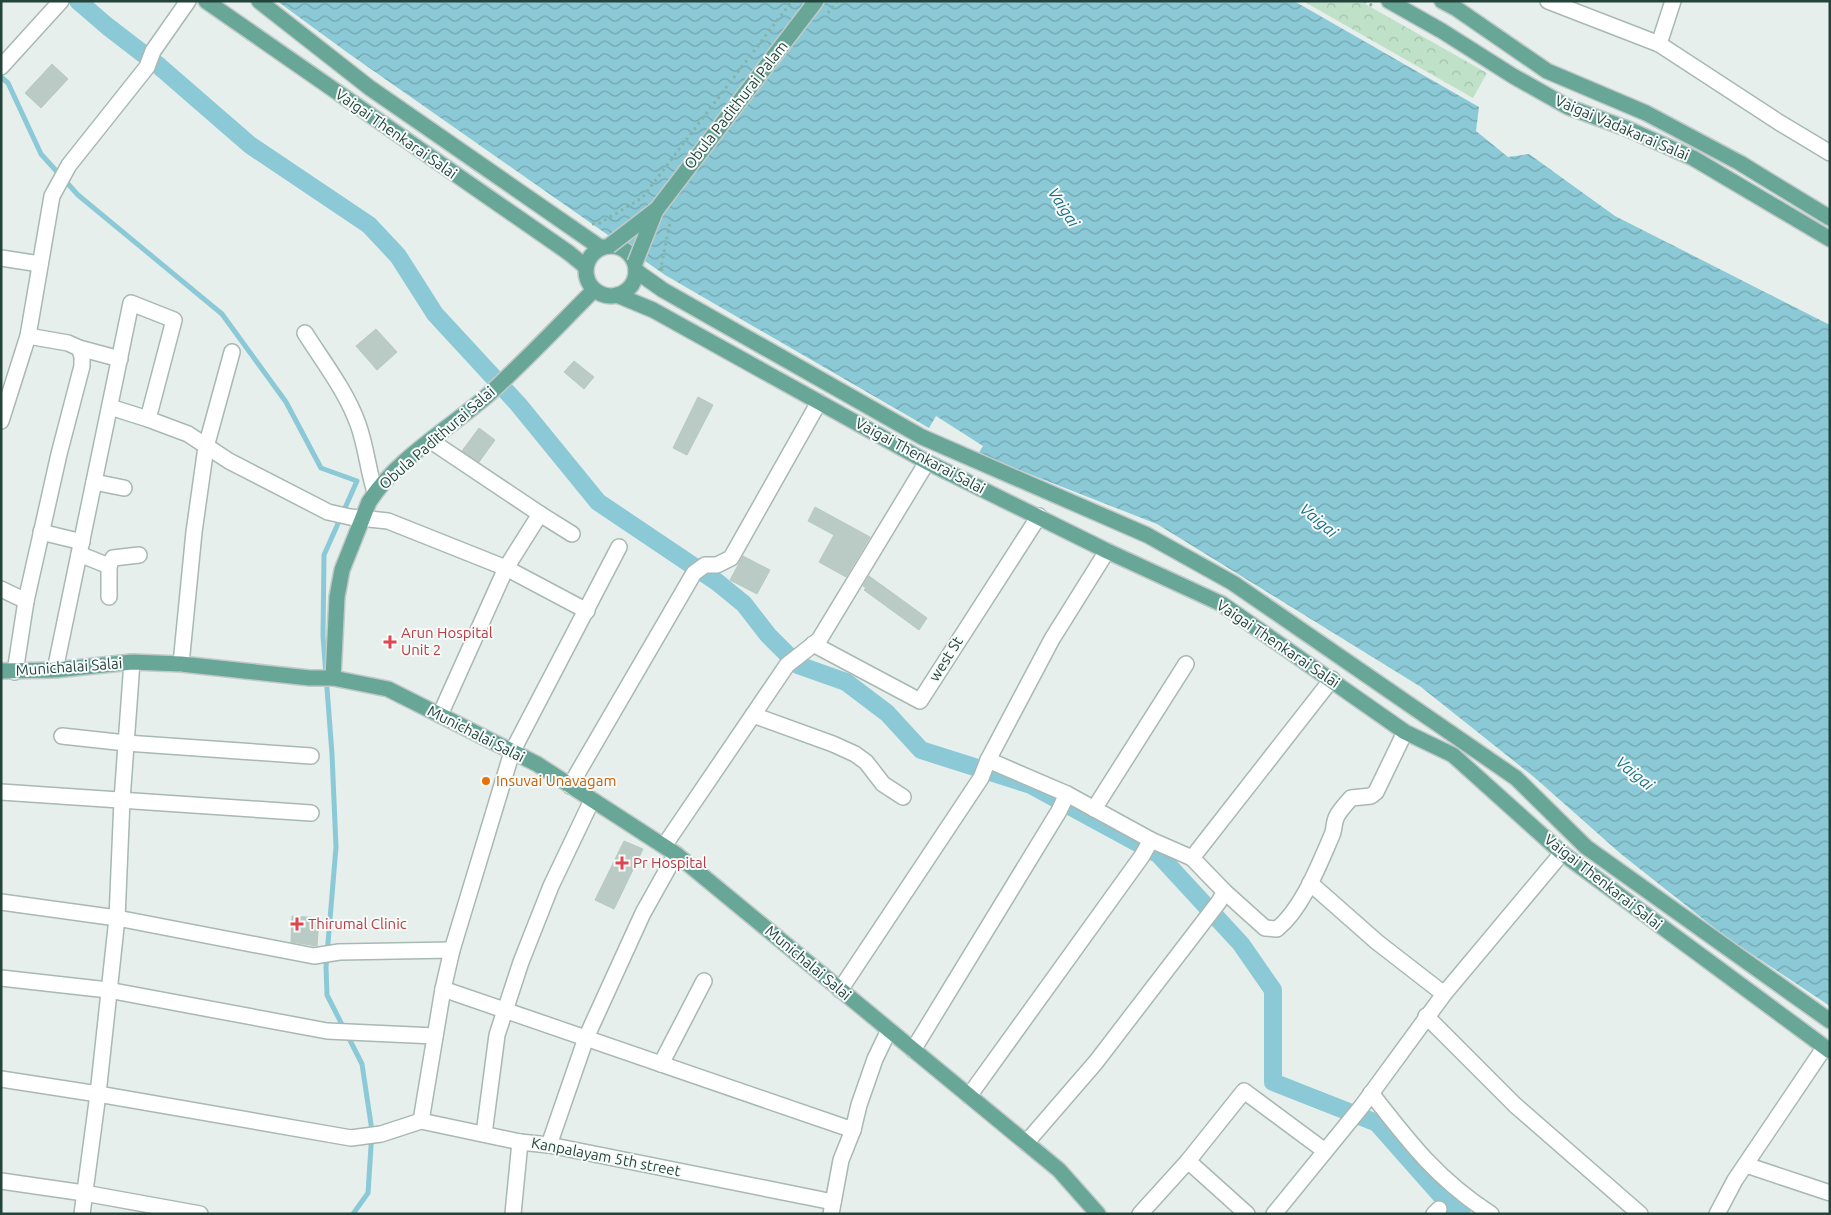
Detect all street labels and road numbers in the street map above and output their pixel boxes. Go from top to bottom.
street label: Obula Padithurai Palam [680,37,791,172]
street label: Vaigai Thenkarai Salai [332,85,460,182]
street label: Vaigai Vadakarai Salai [1553,92,1692,164]
street label: Obula Padithurai Salai [375,383,498,492]
street label: Vaigai Thenkarai Salai [852,414,988,497]
street label: Vaigai Thenkarai Salai [1214,596,1343,691]
street label: west St [925,633,966,684]
street label: Munichalai Salai [15,654,123,679]
street label: Munichalai Salai [425,702,528,765]
street label: Vaigai Thenkarai Salai [1541,830,1665,933]
street label: Munichalai Salai [762,922,855,1003]
street label: Kanpalayam 5th street [530,1134,682,1179]

